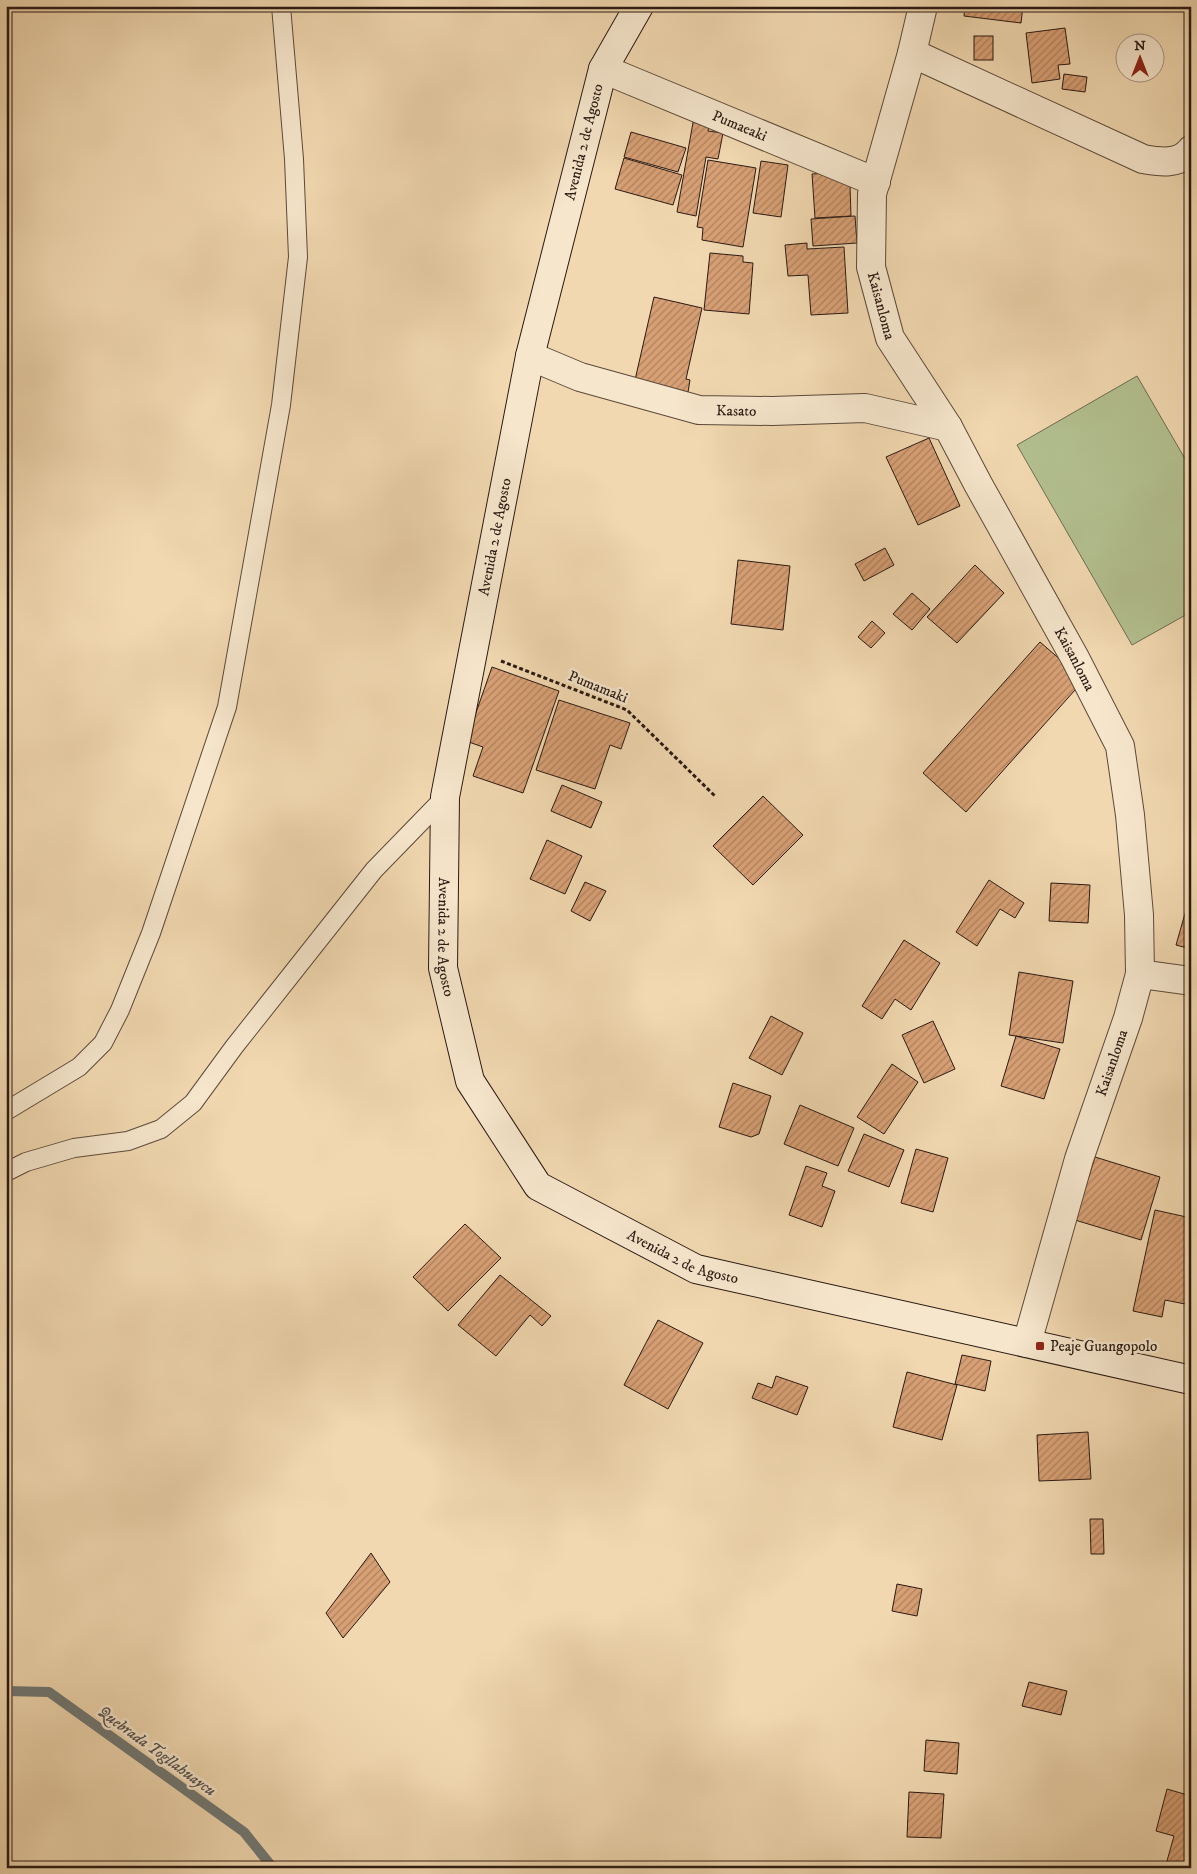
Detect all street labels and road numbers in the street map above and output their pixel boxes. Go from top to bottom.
street label: Avenida 2 de Agosto [560,82,608,202]
street label: Pumaeaki [710,106,770,145]
street label: Kaisanloma [863,270,900,342]
street label: Kasato [716,401,757,420]
street label: Avenida 2 de Agosto [474,477,516,597]
street label: Kaisanloma [1050,624,1100,695]
street label: Pumamaki [565,666,631,708]
street label: Avenida 2 de Agosto [433,877,459,998]
street label: Kaisanloma [1092,1027,1132,1099]
street label: Avenida 2 de Agosto [624,1225,740,1288]

